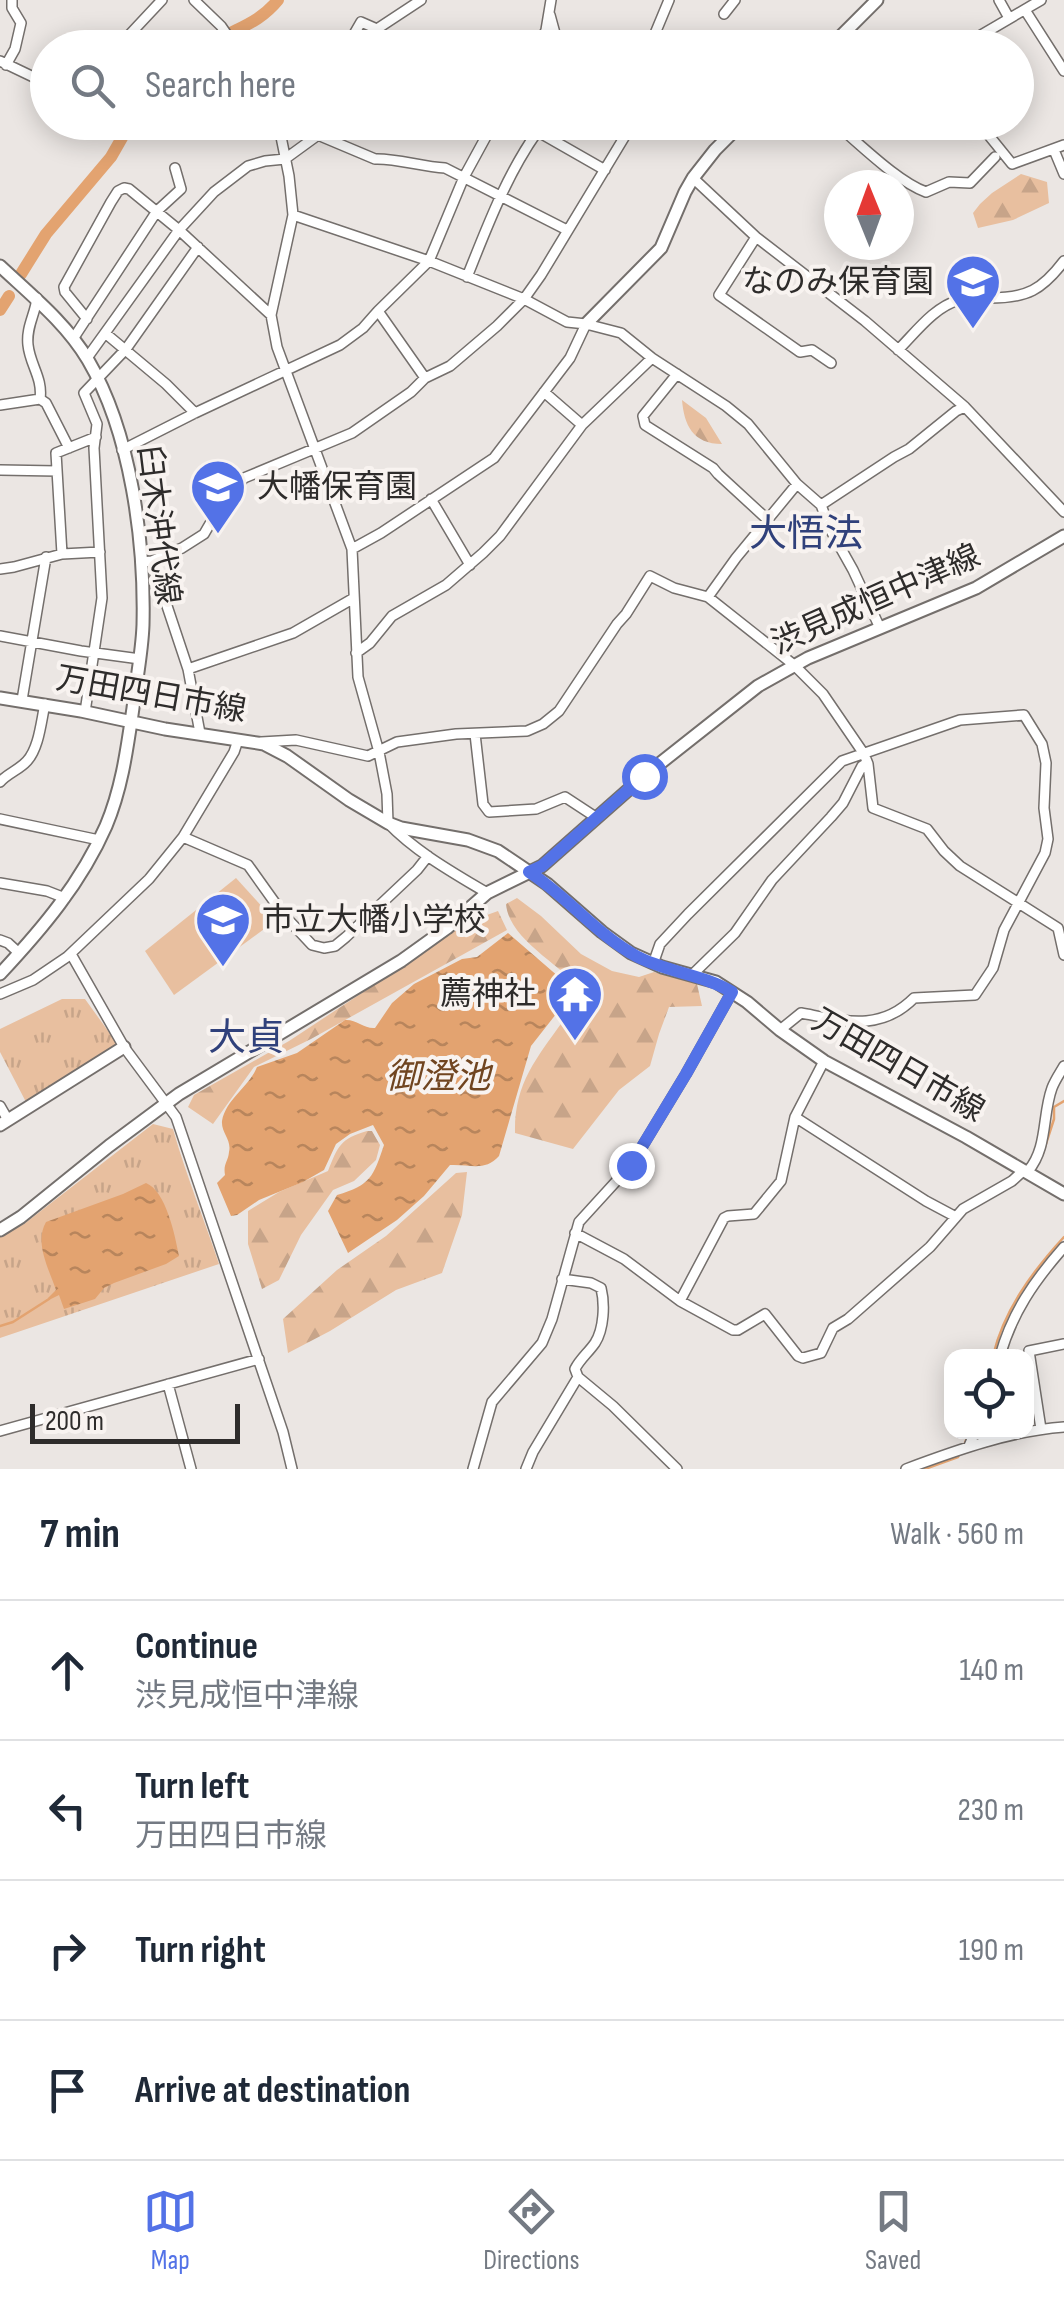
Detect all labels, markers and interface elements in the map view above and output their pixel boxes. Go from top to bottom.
search box [30,30,1034,140]
icon: search [65,58,120,113]
text: Search here [145,63,296,108]
north arrow [824,170,914,260]
school or university icon: なのみ保育園 [943,252,1003,331]
place label: なのみ保育園 [742,263,934,302]
street label: 臼木沖代線 [129,443,187,607]
school or university icon: 大幡保育園 [188,457,248,536]
place label: 大幡保育園 [257,468,417,507]
district label: 大悟法 [749,512,863,557]
street label: 渋見成恒中津線 [766,537,986,663]
street label: 万田四日市線 [53,659,249,731]
route start [622,754,668,800]
school or university icon: 市立大幡小学校 [193,890,253,969]
place label: 市立大幡小学校 [262,901,486,940]
temple icon: 薦神社 [545,964,605,1043]
place label: 薦神社 [440,975,536,1014]
street label: 万田四日市線 [805,1001,991,1131]
district label: 大貞 [208,1016,284,1061]
water label: 御澄池 [385,1056,493,1099]
route end [609,1143,655,1189]
map controls [944,1349,1034,1439]
button: locate [944,1349,1034,1439]
scale bar [30,1399,240,1444]
text: 200 m [45,1405,104,1438]
text: 7 min [40,1509,120,1560]
text: Walk · 560 m [890,1515,1024,1554]
text: Continue [135,1624,258,1669]
icon: ahead [40,1643,95,1698]
text: 140 m [960,1651,1024,1690]
text: 渋見成恒中津線 [135,1677,359,1716]
text: Turn left [135,1764,249,1809]
icon: left [40,1783,95,1838]
text: 230 m [957,1791,1024,1830]
text: 万田四日市線 [135,1817,327,1856]
icon: right [40,1923,95,1978]
text: Turn right [135,1928,266,1973]
text: 190 m [959,1931,1024,1970]
icon: arrive [40,2063,95,2118]
text: Arrive at destination [135,2068,410,2113]
tab: Map [143,2184,198,2277]
tab: Directions [483,2184,580,2277]
tab: Saved [865,2184,921,2277]

